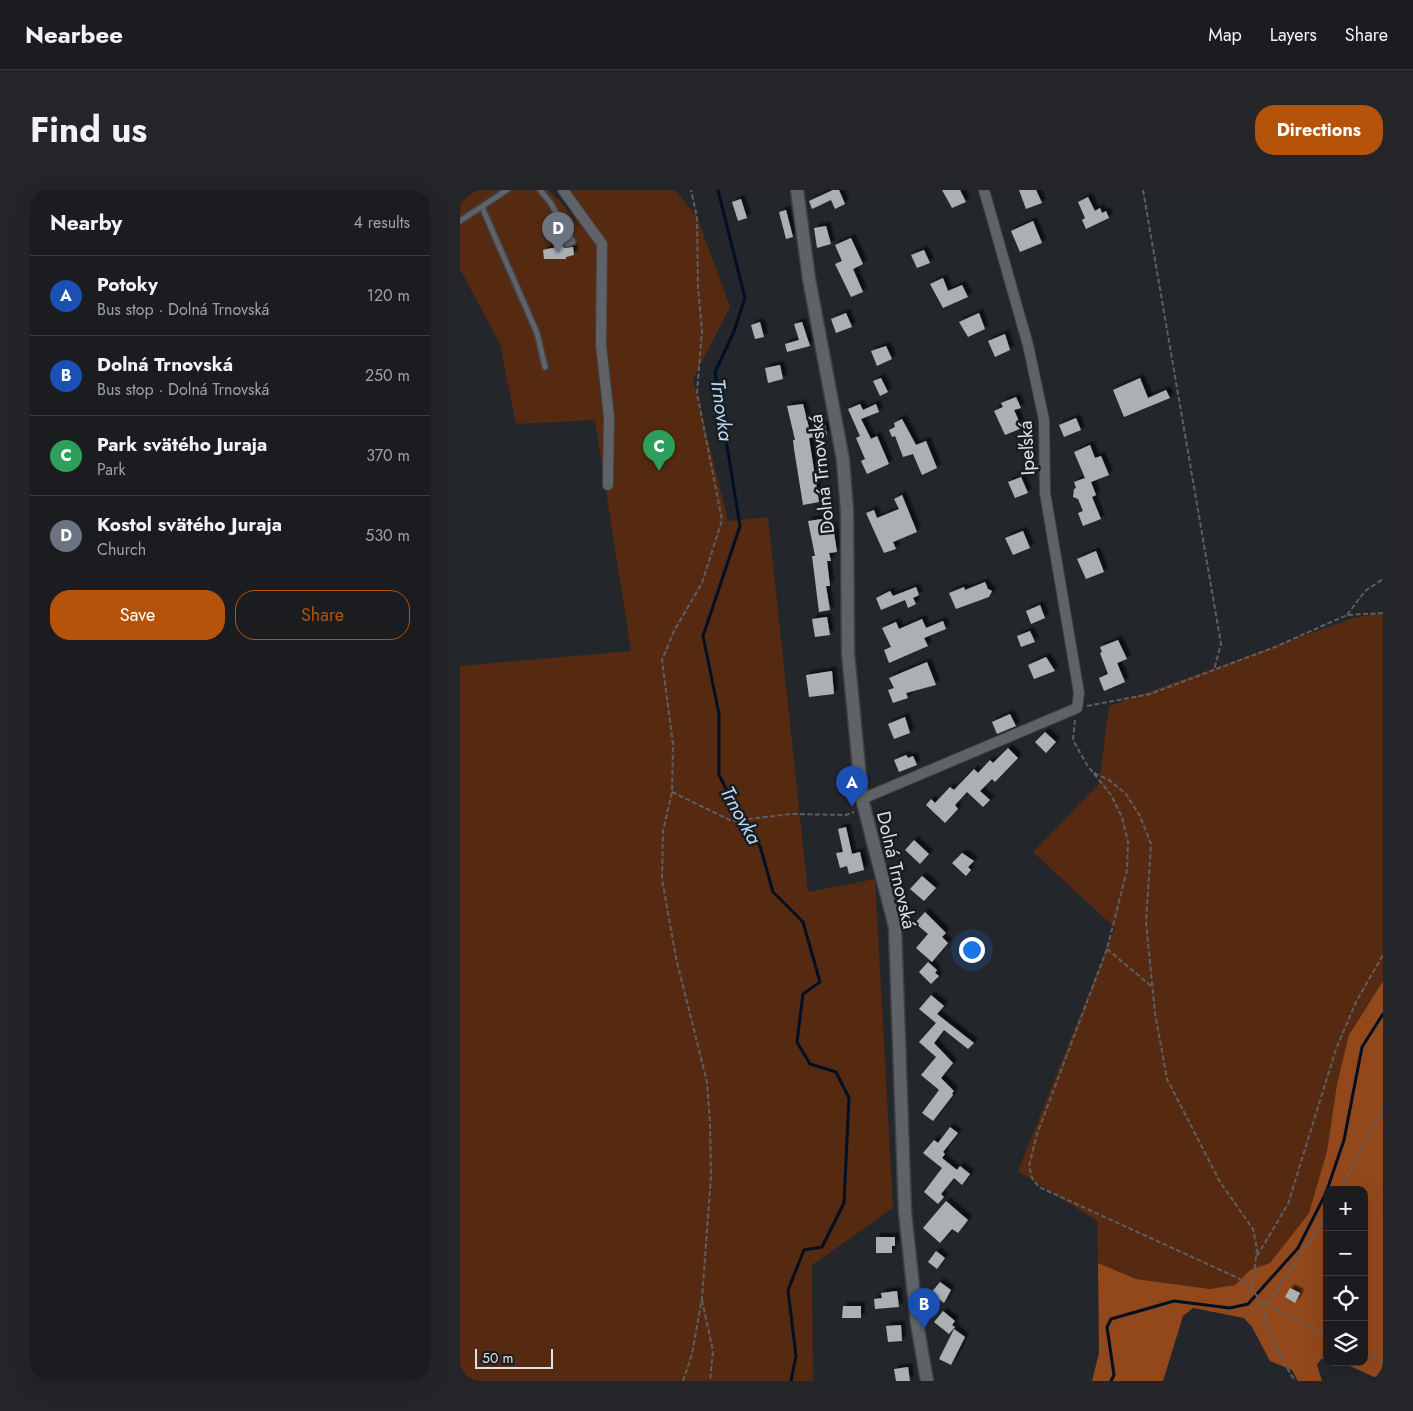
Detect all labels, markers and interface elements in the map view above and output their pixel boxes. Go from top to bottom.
text: Nearbee [25,17,123,52]
text: Map [1208,22,1242,48]
text: Layers [1270,22,1317,48]
text: Share [1345,22,1388,48]
text: Find us [30,105,147,155]
button: Directions [1255,105,1383,155]
text: Nearby [50,208,122,238]
text: 4 results [354,211,410,234]
pin: D [542,212,574,253]
text: Potoky [97,271,158,298]
text: A [60,284,72,307]
text: 120 m [367,284,410,307]
text: Bus stop · Dolná Trnovská [97,298,269,321]
text: Dolná Trnovská [97,351,233,378]
text: B [61,364,71,387]
text: 250 m [365,364,410,387]
water label: Trnovka [703,377,740,443]
text: Bus stop · Dolná Trnovská [97,378,269,401]
street label: Dolná Trnovská [802,413,841,535]
street label: Ipeľská [1012,420,1041,476]
pin: C [643,430,675,471]
text: Park svätého Juraja [97,431,267,458]
text: C [60,444,72,467]
text: 370 m [366,444,410,467]
text: Park [97,458,126,481]
text: Kostol svätého Juraja [97,511,282,538]
text: D [60,524,72,547]
text: 530 m [365,524,410,547]
text: Church [97,538,146,561]
button: Save [50,590,225,640]
button: Share [235,590,410,640]
pin: A [836,766,868,807]
water label: Trnovka [713,781,768,850]
street label: Dolná Trnovská [870,809,923,932]
your location [959,937,985,963]
map controls [1323,1186,1368,1366]
button: + [1323,1186,1368,1231]
button: − [1323,1231,1368,1276]
button: locate [1323,1276,1368,1321]
pin: B [908,1288,940,1329]
button: layers [1323,1321,1368,1366]
scale bar [475,1346,552,1369]
text: 50 m [482,1348,513,1368]

